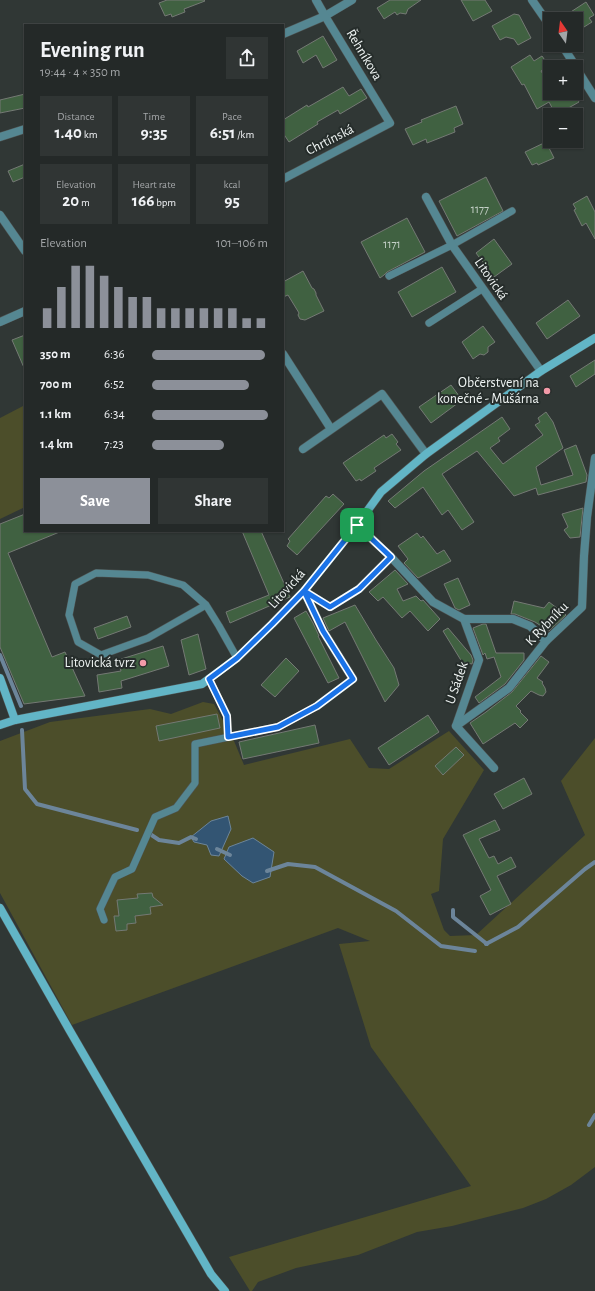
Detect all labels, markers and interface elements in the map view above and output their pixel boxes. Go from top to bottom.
north arrow [543,12,583,52]
map controls [543,12,583,148]
street label: Řehníkova [343,26,387,83]
button: share [226,37,268,79]
text: Evening run [40,39,145,61]
button: + [543,60,583,100]
text: 19:44 · 4 × 350 m [40,66,120,79]
button: − [543,108,583,148]
text: Distance [57,111,95,122]
text: Time [143,111,165,122]
text: Pace [222,111,242,122]
street label: Chrtínská [304,122,357,158]
text: 1.40 [54,124,82,141]
text: 9:35 [141,124,167,141]
text: 6:51 [210,124,235,141]
text: km [82,129,98,140]
text: /km [235,129,254,140]
text: Elevation [56,179,96,190]
text: Heart rate [132,179,176,190]
text: kcal [224,179,240,190]
text: 20 [62,192,79,209]
text: 166 [132,192,154,209]
text: 95 [224,192,240,209]
text: m [79,197,90,208]
text: bpm [154,197,176,208]
house number: 1177 [471,203,489,215]
text: Elevation [40,237,87,250]
text: 101–106 m [216,237,268,250]
house number: 1171 [383,238,401,250]
street label: Litovická [472,256,511,303]
text: 350 m [40,348,70,361]
text: 6:36 [104,348,125,361]
place label: Občerstvení na konečné - Mušárna [437,376,540,406]
text: 700 m [40,378,72,391]
text: 6:52 [104,378,124,391]
marker: Občerstvení na konečné - Mušárna [542,386,552,396]
text: 1.1 km [40,408,71,421]
text: 6:34 [104,408,125,421]
text: 1.4 km [40,438,73,451]
text: 7:23 [104,438,124,451]
button: Save [40,478,150,524]
button: Share [158,478,268,524]
pin [340,508,374,542]
icon: arrive [346,514,368,536]
street label: Litovická [266,566,308,611]
street label: K Rybníku [523,599,571,649]
place label: Litovická tvrz [65,656,135,670]
marker: Litovická tvrz [138,658,148,668]
street label: U Sádek [443,659,471,706]

